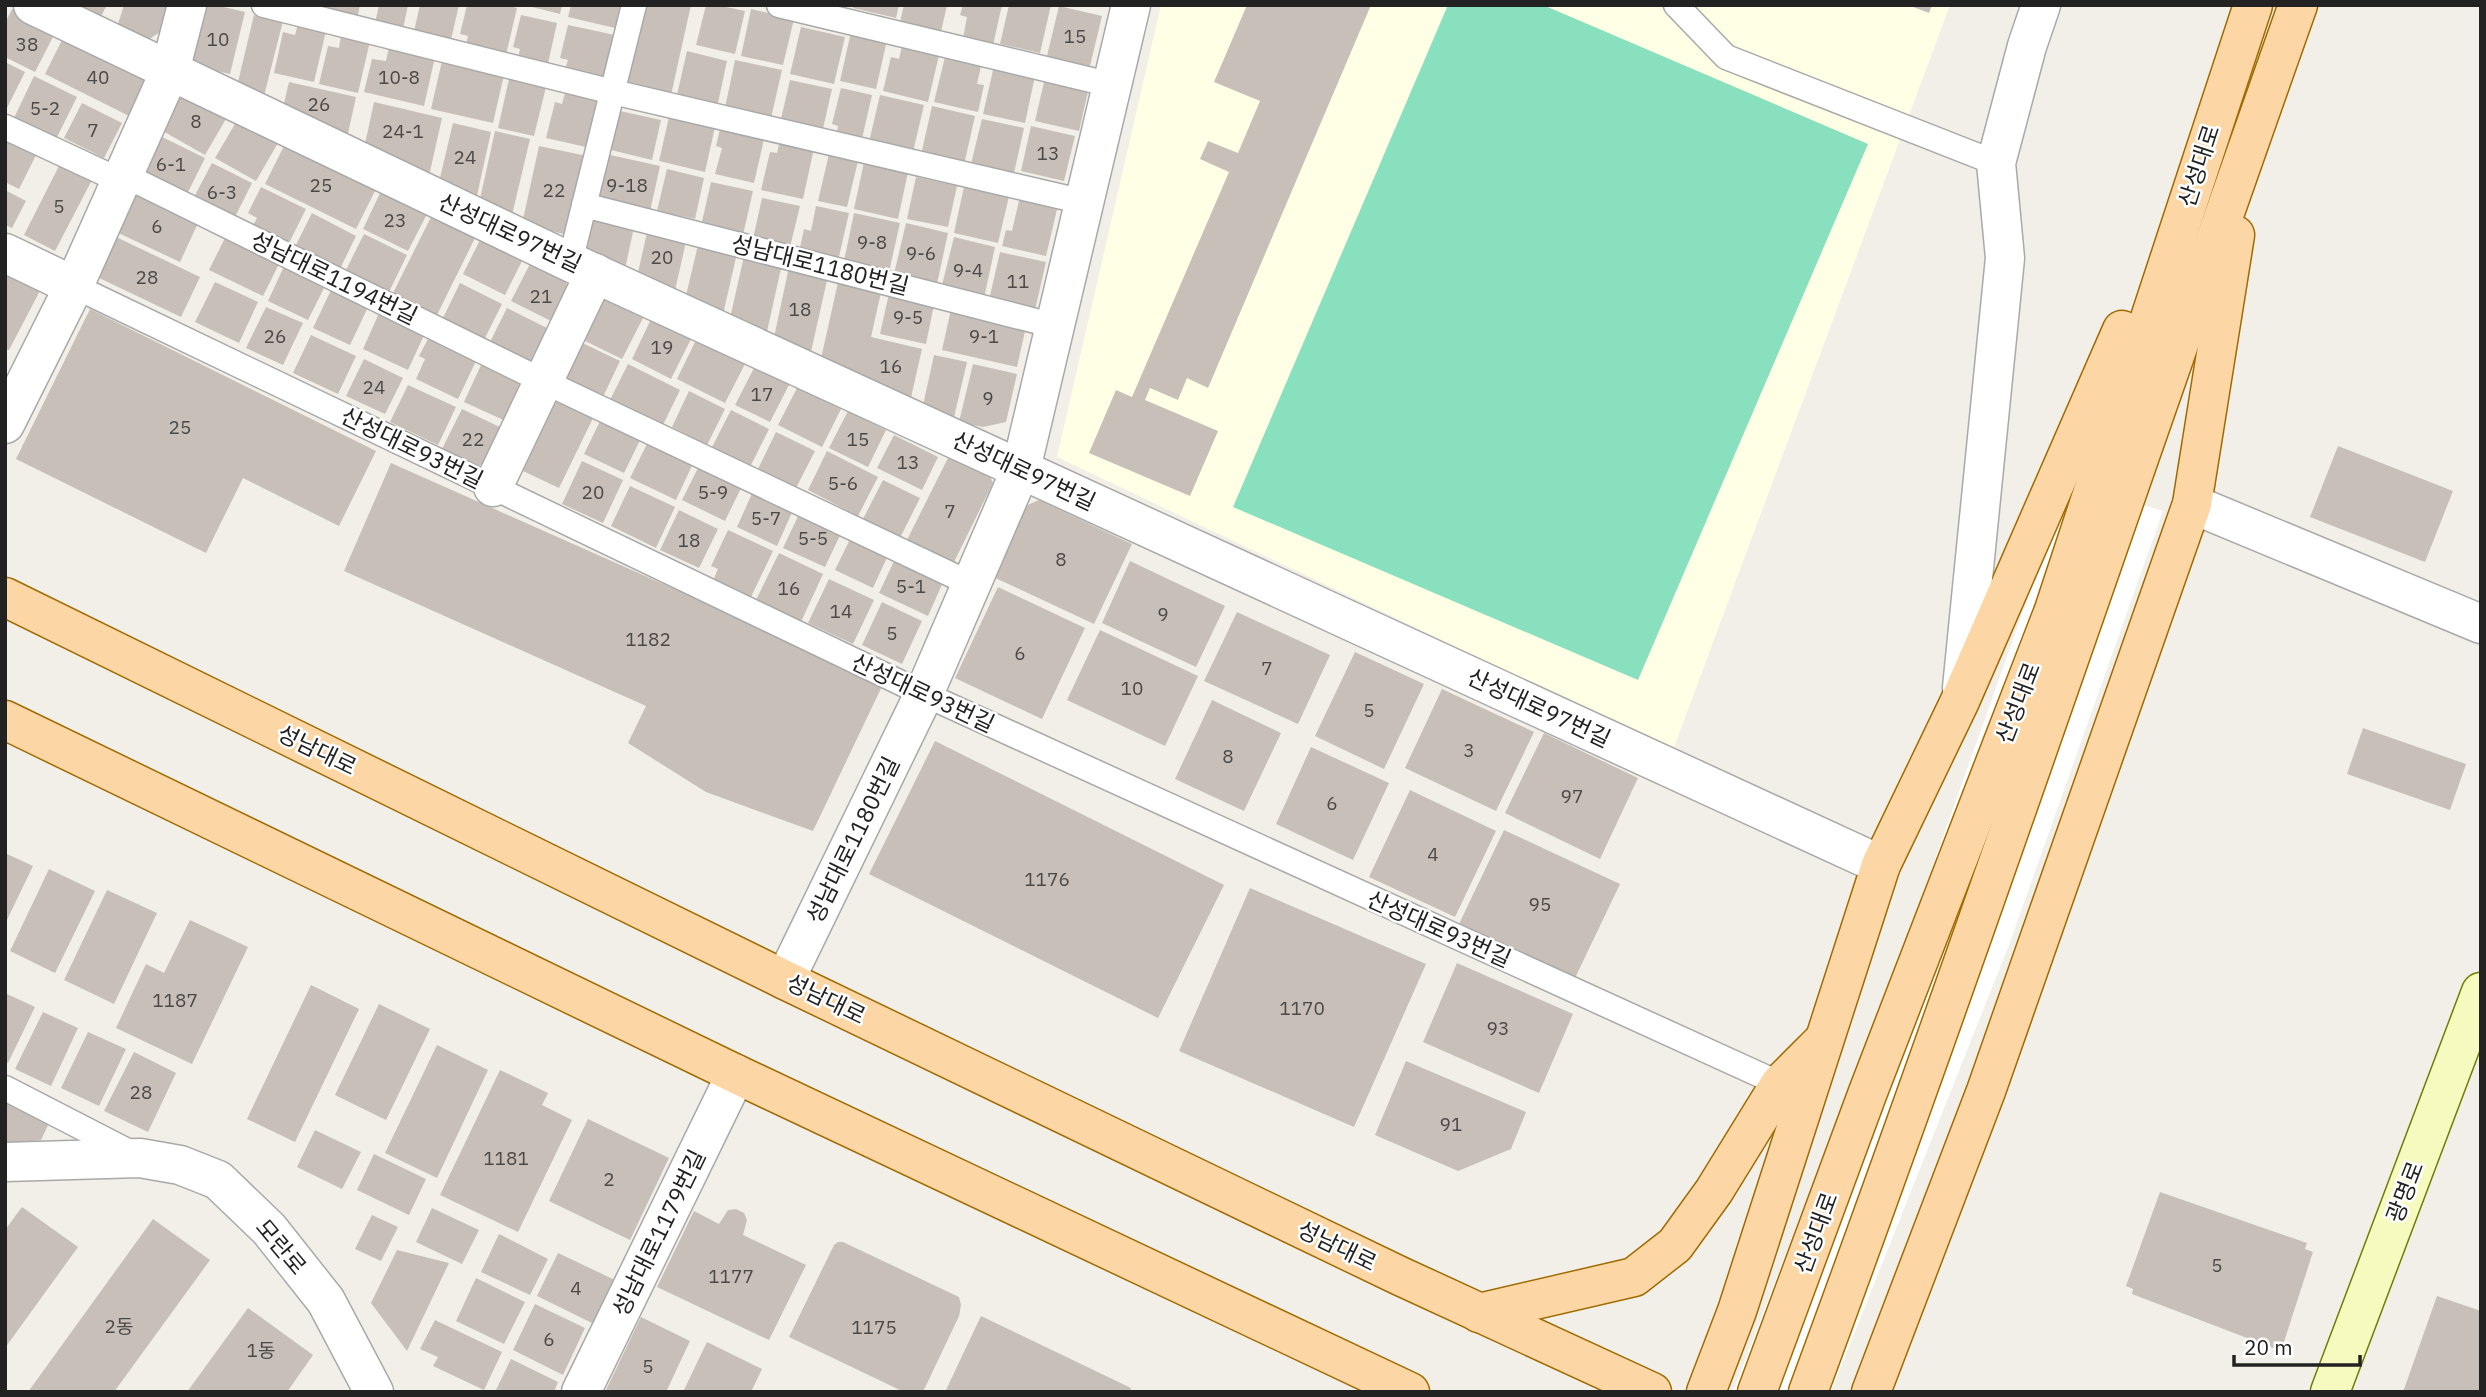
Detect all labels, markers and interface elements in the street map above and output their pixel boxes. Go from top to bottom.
house number: 15 [1064,24,1086,48]
house number: 10 [207,27,229,51]
house number: 38 [16,32,38,56]
house number: 40 [87,65,109,89]
house number: 10-8 [378,65,420,89]
house number: 26 [308,92,330,116]
house number: 5-2 [30,96,60,120]
house number: 8 [190,109,202,133]
house number: 7 [87,118,99,142]
house number: 24-1 [382,119,424,143]
street label: 산성대로 [2171,121,2225,211]
house number: 13 [1037,141,1059,165]
house number: 24 [454,145,476,169]
house number: 6-1 [156,152,186,176]
house number: 25 [310,173,332,197]
house number: 9-18 [606,173,648,197]
house number: 22 [543,178,565,202]
house number: 6-3 [207,180,237,204]
street label: 산성대로97번길 [434,186,587,278]
house number: 5 [53,194,65,218]
house number: 23 [384,208,406,232]
house number: 6 [151,214,163,238]
street label: 성남대로1194번길 [246,224,423,331]
street label: 성남대로1180번길 [728,227,912,301]
house number: 9-8 [857,230,887,254]
house number: 9-6 [906,241,936,265]
house number: 20 [651,245,673,269]
house number: 9-4 [953,258,983,282]
house number: 28 [136,265,158,289]
house number: 11 [1007,269,1029,293]
house number: 21 [530,284,552,308]
house number: 18 [789,297,811,321]
house number: 9-5 [893,305,923,329]
house number: 26 [264,324,286,348]
house number: 9-1 [969,324,999,348]
house number: 19 [651,335,673,359]
house number: 16 [880,354,902,378]
house number: 24 [363,375,385,399]
house number: 17 [751,382,773,406]
house number: 9 [982,386,994,410]
street label: 산성대로93번길 [336,400,488,494]
house number: 25 [169,415,191,439]
street label: 산성대로97번길 [948,426,1100,516]
house number: 22 [462,427,484,451]
house number: 15 [847,427,869,451]
house number: 13 [897,450,919,474]
house number: 5-6 [828,471,858,495]
house number: 20 [582,480,604,504]
house number: 5-9 [698,480,728,504]
house number: 7 [944,500,956,522]
house number: 5-7 [751,506,781,530]
house number: 5-5 [798,526,828,550]
house number: 18 [678,528,700,552]
house number: 8 [1055,547,1067,571]
house number: 5-1 [896,574,926,598]
house number: 16 [778,576,800,600]
house number: 14 [830,599,852,623]
house number: 9 [1157,602,1169,626]
house number: 5 [886,621,898,645]
house number: 1182 [625,627,671,651]
house number: 6 [1014,641,1026,665]
street label: 산성대로93번길 [847,646,1000,738]
house number: 7 [1261,656,1273,680]
street label: 산성대로 [1988,658,2046,748]
street label: 산성대로97번길 [1463,661,1616,753]
house number: 10 [1121,676,1143,700]
house number: 5 [1363,698,1375,722]
street label: 성남대로 [273,717,362,781]
house number: 3 [1463,738,1475,762]
house number: 8 [1222,744,1234,768]
street label: 성남대로1180번길 [799,751,906,928]
house number: 97 [1561,784,1583,808]
house number: 6 [1326,791,1338,815]
house number: 4 [1427,842,1439,866]
house number: 1176 [1024,867,1070,891]
street label: 산성대로93번길 [1363,883,1516,973]
house number: 95 [1529,892,1551,916]
street label: 성남대로 [782,966,871,1030]
house number: 1187 [152,988,198,1012]
house number: 1170 [1279,996,1325,1020]
house number: 93 [1487,1016,1509,1040]
house number: 28 [130,1080,152,1104]
house number: 91 [1440,1112,1462,1136]
street label: 성남대로1179번길 [605,1144,712,1321]
house number: 1181 [483,1146,529,1170]
street label: 광명로 [2379,1157,2429,1227]
house number: 2 [603,1167,615,1191]
street label: 산성대로 [1786,1188,1844,1278]
street label: 모란로 [250,1212,314,1280]
street label: 성남대로 [1293,1213,1382,1277]
house number: 5 [2211,1253,2223,1277]
house number: 1177 [708,1264,754,1288]
house number: 4 [570,1276,582,1300]
house number: 2동 [105,1314,133,1338]
house number: 1175 [851,1315,897,1339]
scale bar [2234,1324,2360,1368]
house number: 6 [543,1327,555,1351]
text: 20 m [2244,1333,2293,1361]
house number: 1동 [247,1338,275,1362]
house number: 5 [642,1354,654,1378]

